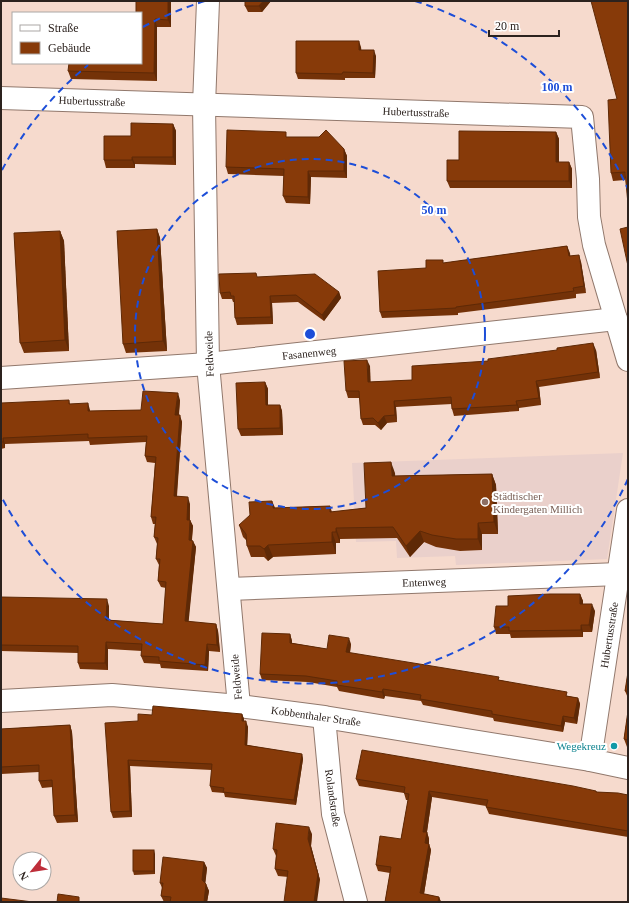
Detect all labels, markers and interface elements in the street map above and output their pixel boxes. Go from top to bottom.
legend [12,12,142,64]
scale bar [489,12,559,38]
text: 20 m [495,19,520,33]
text: Straße [48,21,79,35]
text: Gebäude [48,41,91,55]
text: 100 m [542,80,573,94]
street label: Hubertusstraße [59,94,126,108]
street label: Hubertusstraße [383,105,450,119]
text: 50 m [422,203,447,217]
centre of rings [303,327,317,341]
street label: Feldweide [202,331,216,377]
street label: Fasanenweg [281,344,337,362]
place label: Städtischer Kindergaten Millich [493,490,583,515]
marker: Städtischer Kindergaten Millich [480,497,490,507]
street label: Entenweg [402,575,447,589]
street label: Hubertusstraße [598,601,620,669]
street label: Feldweide [228,654,244,700]
street label: Kobbenthaler Straße [270,704,362,728]
place label: Wegekreuz [557,740,606,752]
marker: Wegekreuz [609,741,619,751]
street label: Rolandstraße [323,768,343,828]
north arrow [12,851,52,891]
text: N [16,870,31,882]

